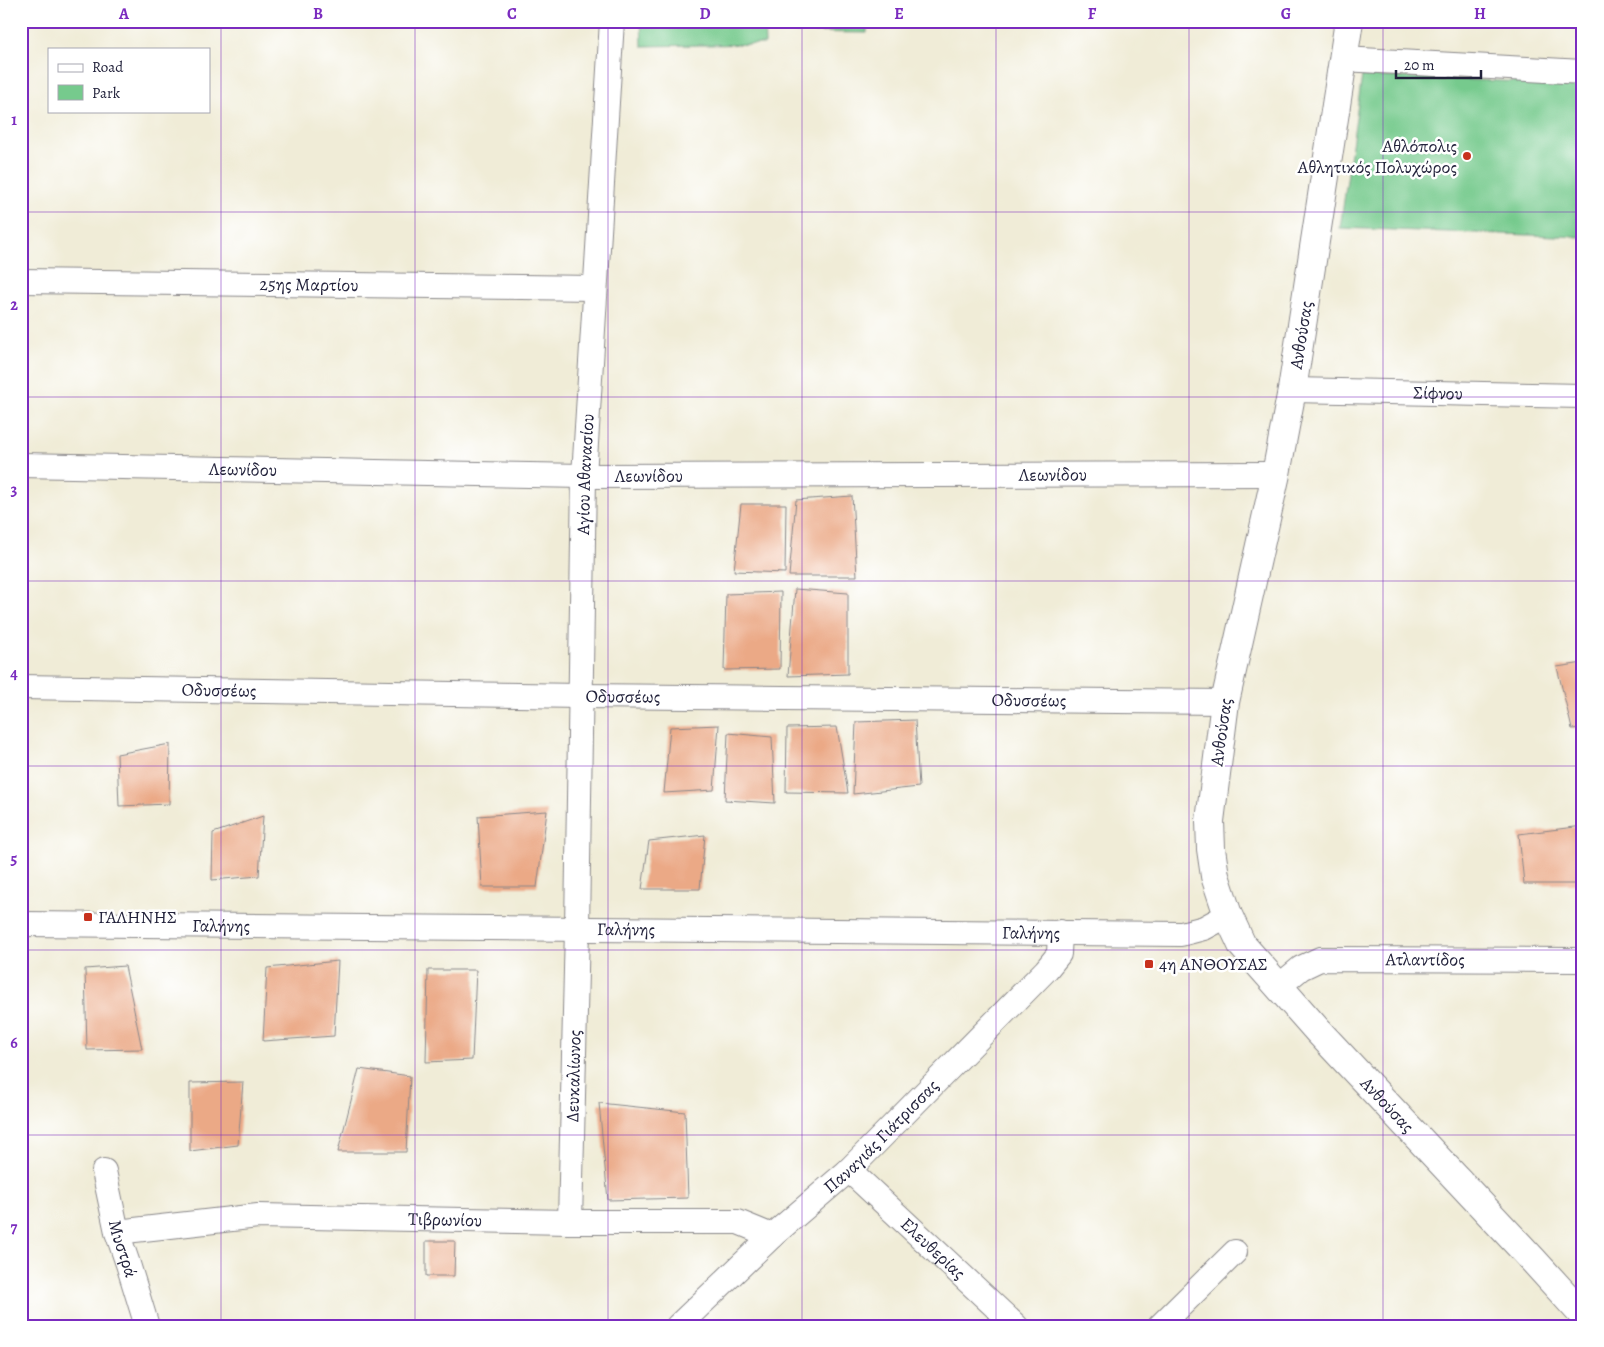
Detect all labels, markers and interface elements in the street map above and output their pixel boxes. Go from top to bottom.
text: A [118,3,130,25]
text: B [313,3,323,25]
text: C [507,3,517,25]
text: D [699,3,711,25]
text: E [894,3,904,25]
text: F [1088,3,1097,25]
text: G [1281,3,1291,25]
text: H [1474,3,1486,25]
legend [48,48,210,112]
scale bar [1396,48,1482,80]
text: 20 m [1404,55,1435,75]
text: Road [92,57,124,77]
text: Park [92,83,121,103]
text: 1 [11,109,17,131]
place label: Αθλόπολις Αθλητικός Πολυχώρος [1297,134,1457,179]
marker: Αθλόπολις Αθλητικός Πολυχώρος [1461,150,1473,162]
street label: 25ης Μαρτίου [259,272,359,297]
text: 2 [10,294,18,316]
street label: Ανθούσας [1284,299,1318,372]
street label: Σίφνου [1413,380,1463,406]
street label: Αγίου Αθανασίου [571,413,600,536]
street label: Λεωνίδου [208,457,277,482]
street label: Λεωνίδου [1018,463,1087,487]
street label: Λεωνίδου [614,464,683,488]
text: 3 [11,479,18,501]
text: 4 [10,663,18,685]
street label: Οδυσσέως [181,678,257,703]
street label: Οδυσσέως [585,684,660,709]
street label: Οδυσσέως [991,688,1066,713]
street label: Ανθούσας [1204,696,1238,769]
text: 5 [11,848,18,870]
place label: ΓΑΛΗΝΗΣ [98,905,177,929]
marker: ΓΑΛΗΝΗΣ [82,911,94,923]
street label: Γαλήνης [192,913,250,938]
street label: Γαλήνης [597,917,655,941]
street label: Γαλήνης [1002,920,1060,945]
street label: Ατλαντίδος [1384,947,1465,972]
place label: 4η ΑΝΘΟΥΣΑΣ [1159,952,1268,976]
marker: 4η ΑΝΘΟΥΣΑΣ [1143,958,1155,970]
street label: Δευκαλίωνος [560,1030,587,1122]
text: 6 [10,1032,18,1054]
street label: Ανθούσας [1354,1071,1420,1138]
street label: Παναγιάς Γιάτρισσας [818,1074,944,1199]
street label: Τιβρωνίου [408,1207,482,1232]
street label: Ελευθερίας [895,1212,971,1285]
text: 7 [11,1217,18,1239]
street label: Μυστρά [103,1218,143,1281]

